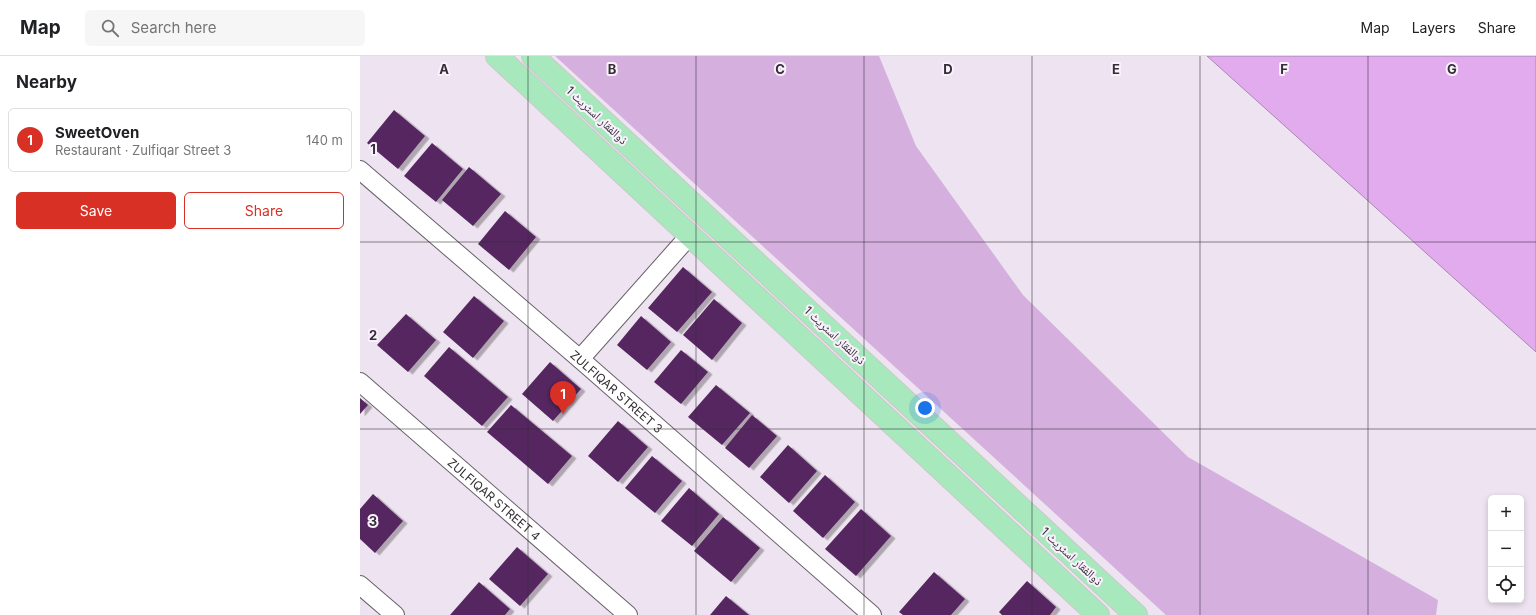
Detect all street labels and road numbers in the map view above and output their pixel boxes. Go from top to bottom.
street label: ذوالفقار اسٹریٹ 1 [563,83,631,147]
street label: ذوالفقار اسٹریٹ 1 [801,303,869,367]
street label: ZULFIQAR STREET 3 [568,347,666,436]
street label: ZULFIQAR STREET 4 [445,454,544,543]
street label: ذوالفقار اسٹریٹ 1 [1038,524,1106,588]

